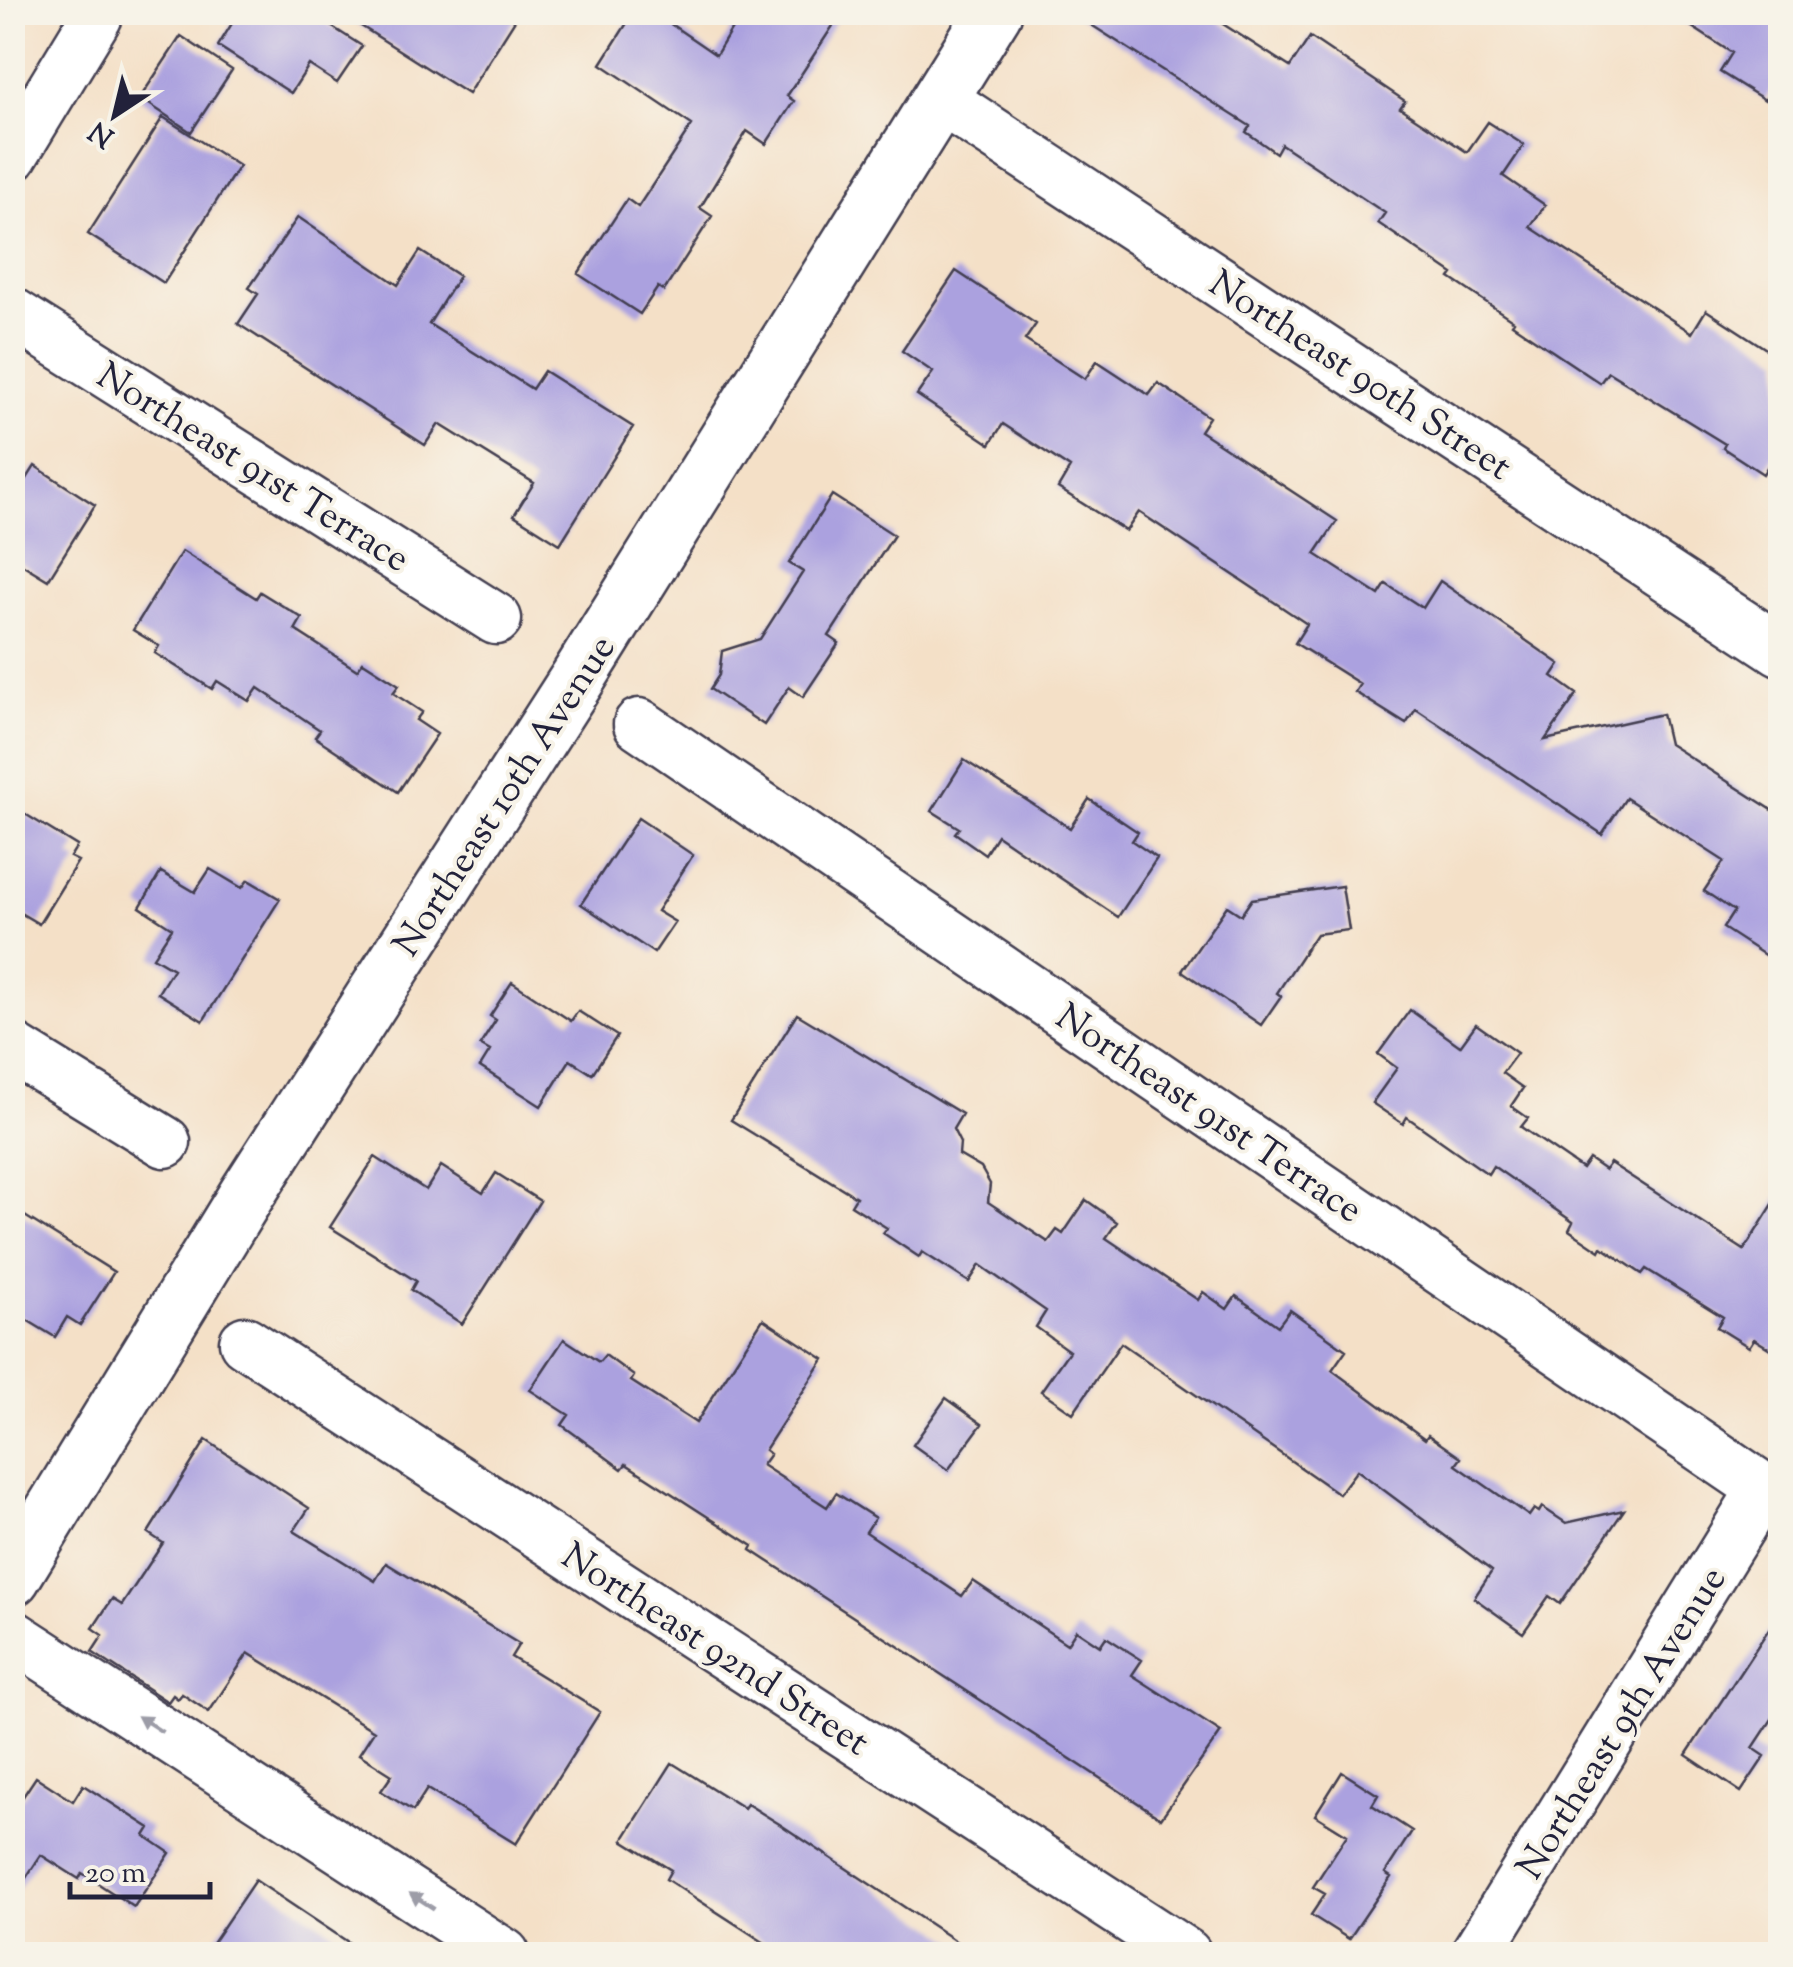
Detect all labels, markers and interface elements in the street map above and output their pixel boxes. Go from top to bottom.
north arrow [65,65,165,165]
text: N [82,110,123,156]
street label: Northeast 90th Street [1197,259,1521,496]
street label: Northeast 91st Terrace [85,351,419,588]
street label: Northeast 10th Avenue [382,626,631,969]
street label: Northeast 91st Terrace [1043,992,1372,1238]
street label: Northeast 92nd Street [549,1531,878,1771]
street label: Northeast 9th Avenue [1505,1557,1742,1891]
one-way arrow [136,1716,163,1734]
scale bar [70,1837,210,1899]
text: 20 m [85,1853,146,1896]
one-way arrow [409,1893,436,1911]

